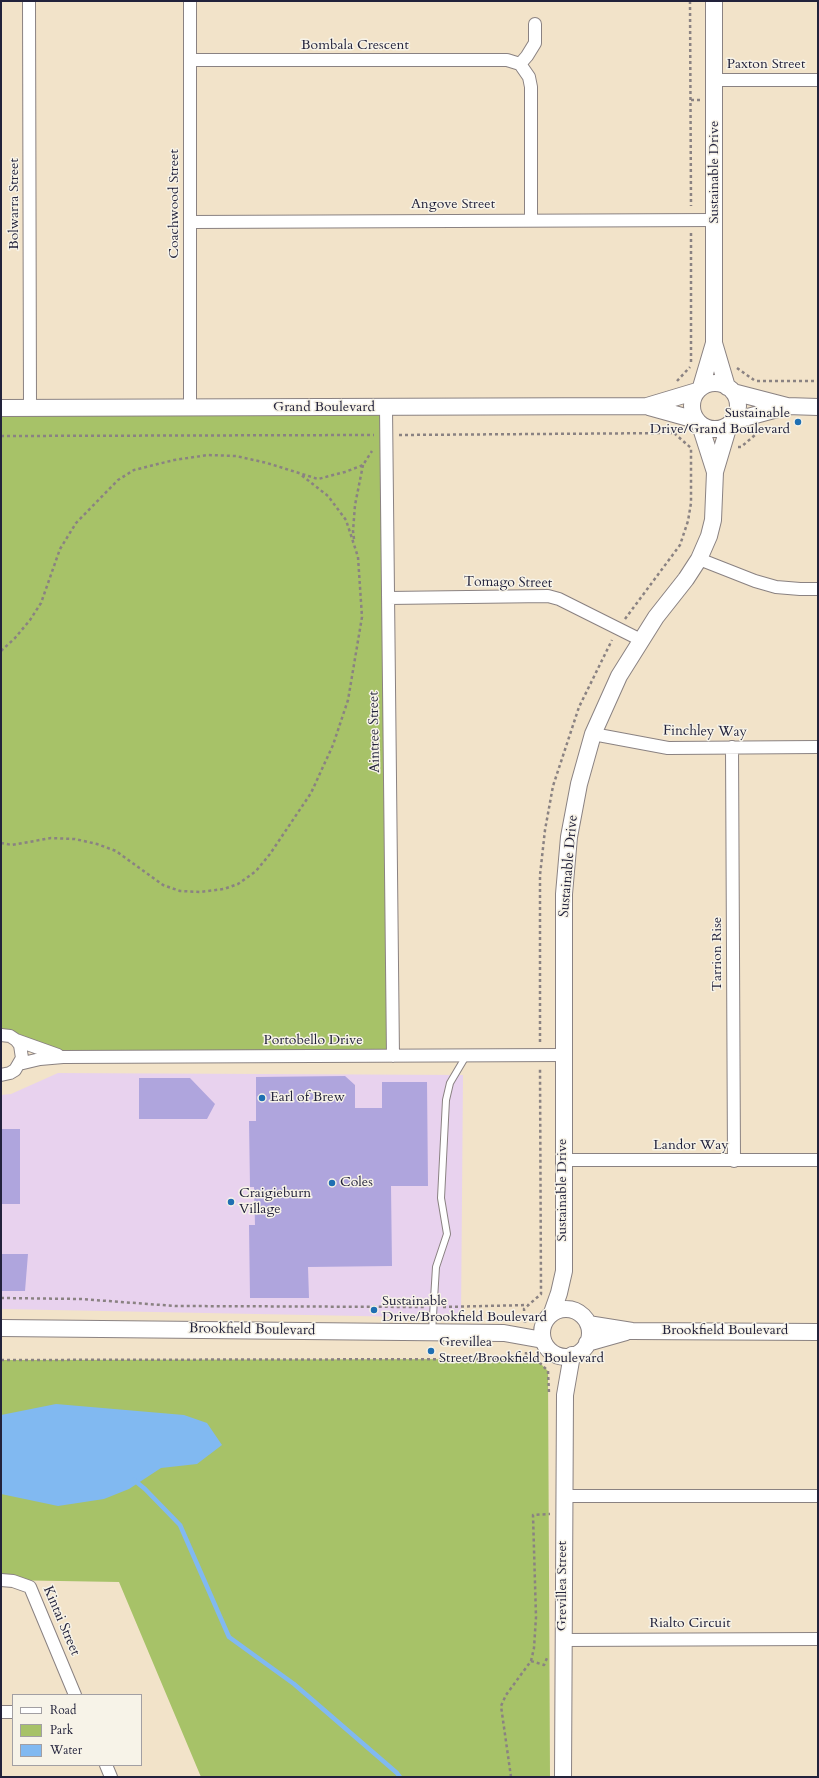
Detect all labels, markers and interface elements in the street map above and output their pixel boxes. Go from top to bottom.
street label: Bombala Crescent [301,38,409,54]
street label: Paxton Street [727,57,805,73]
street label: Sustainable Drive [707,121,723,223]
street label: Coachwood Street [167,149,183,259]
street label: Bolwarra Street [7,158,23,250]
street label: Angove Street [411,197,495,213]
street label: Grand Boulevard [273,400,375,416]
place label: Sustainable Drive/Grand Boulevard [650,406,790,438]
marker: Sustainable Drive/Grand Boulevard [793,417,803,427]
street label: Tomago Street [464,574,552,592]
street label: Aintree Street [366,691,384,773]
street label: Finchley Way [663,723,747,741]
street label: Sustainable Drive [556,814,582,918]
street label: Tarrion Rise [710,917,726,991]
street label: Portobello Drive [263,1033,363,1049]
place label: Earl of Brew [270,1090,345,1106]
marker: Earl of Brew [257,1093,267,1103]
street label: Landor Way [653,1138,729,1154]
street label: Sustainable Drive [555,1139,571,1241]
place label: Coles [340,1175,373,1191]
marker: Coles [327,1178,337,1188]
place label: Craigieburn Village [239,1186,311,1218]
marker: Craigieburn Village [226,1197,236,1207]
place label: Sustainable Drive/Brookfield Boulevard [382,1294,547,1326]
marker: Sustainable Drive/Brookfield Boulevard [369,1305,379,1315]
street label: Brookfield Boulevard [189,1320,315,1340]
street label: Brookfield Boulevard [662,1323,788,1339]
place label: Grevillea Street/Brookfield Boulevard [439,1335,604,1368]
marker: Grevillea Street/Brookfield Boulevard [426,1346,436,1356]
street label: Grevillea Street [555,1541,571,1631]
street label: Kintai Street [39,1584,83,1658]
street label: Rialto Circuit [649,1616,731,1632]
legend [12,1694,142,1766]
text: Road [50,1702,76,1718]
text: Park [50,1722,73,1738]
text: Water [50,1742,82,1758]

